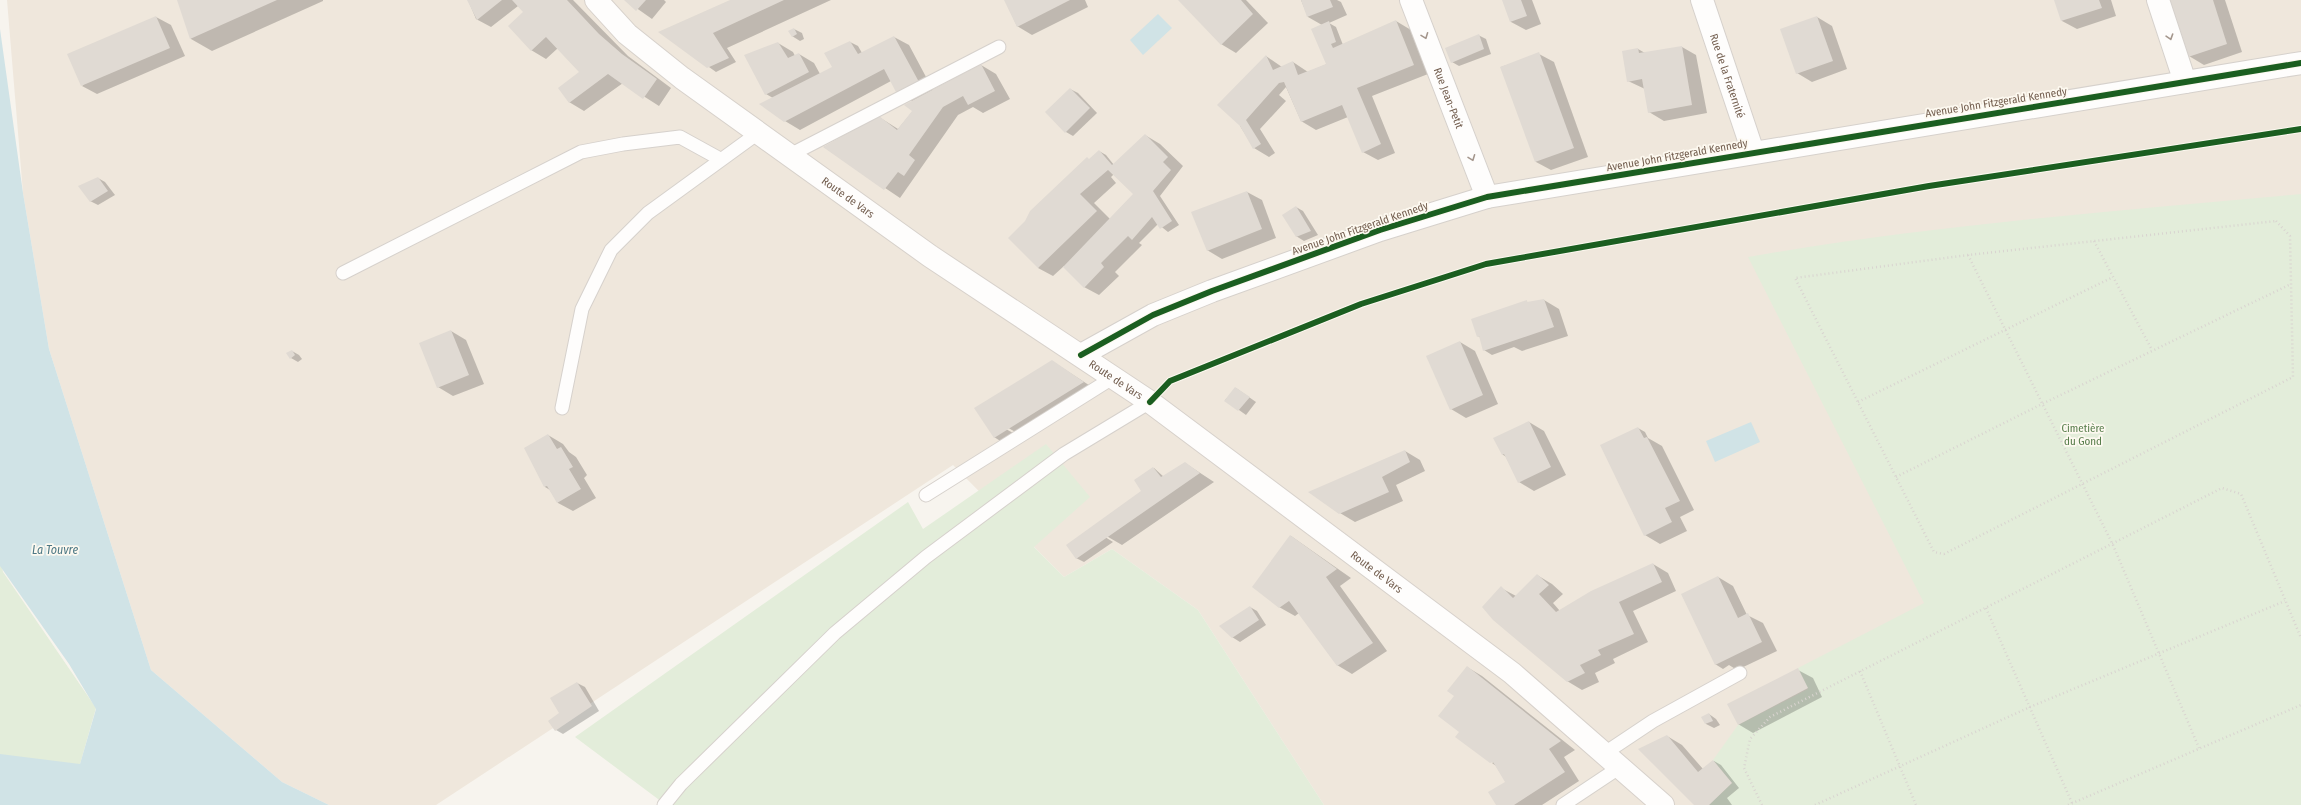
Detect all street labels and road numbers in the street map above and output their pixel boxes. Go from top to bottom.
street label: Rue de la Fraternité [1707,32,1747,120]
street label: Rue Jean-Petit [1431,66,1466,131]
street label: Avenue John Fitzgerald Kennedy [1924,85,2068,120]
street label: Avenue John Fitzgerald Kennedy [1605,137,1749,174]
street label: Route de Vars [819,174,877,221]
street label: Avenue John Fitzgerald Kennedy [1290,199,1430,258]
street label: Route de Vars [1086,357,1145,403]
street label: Route de Vars [1348,548,1405,596]

